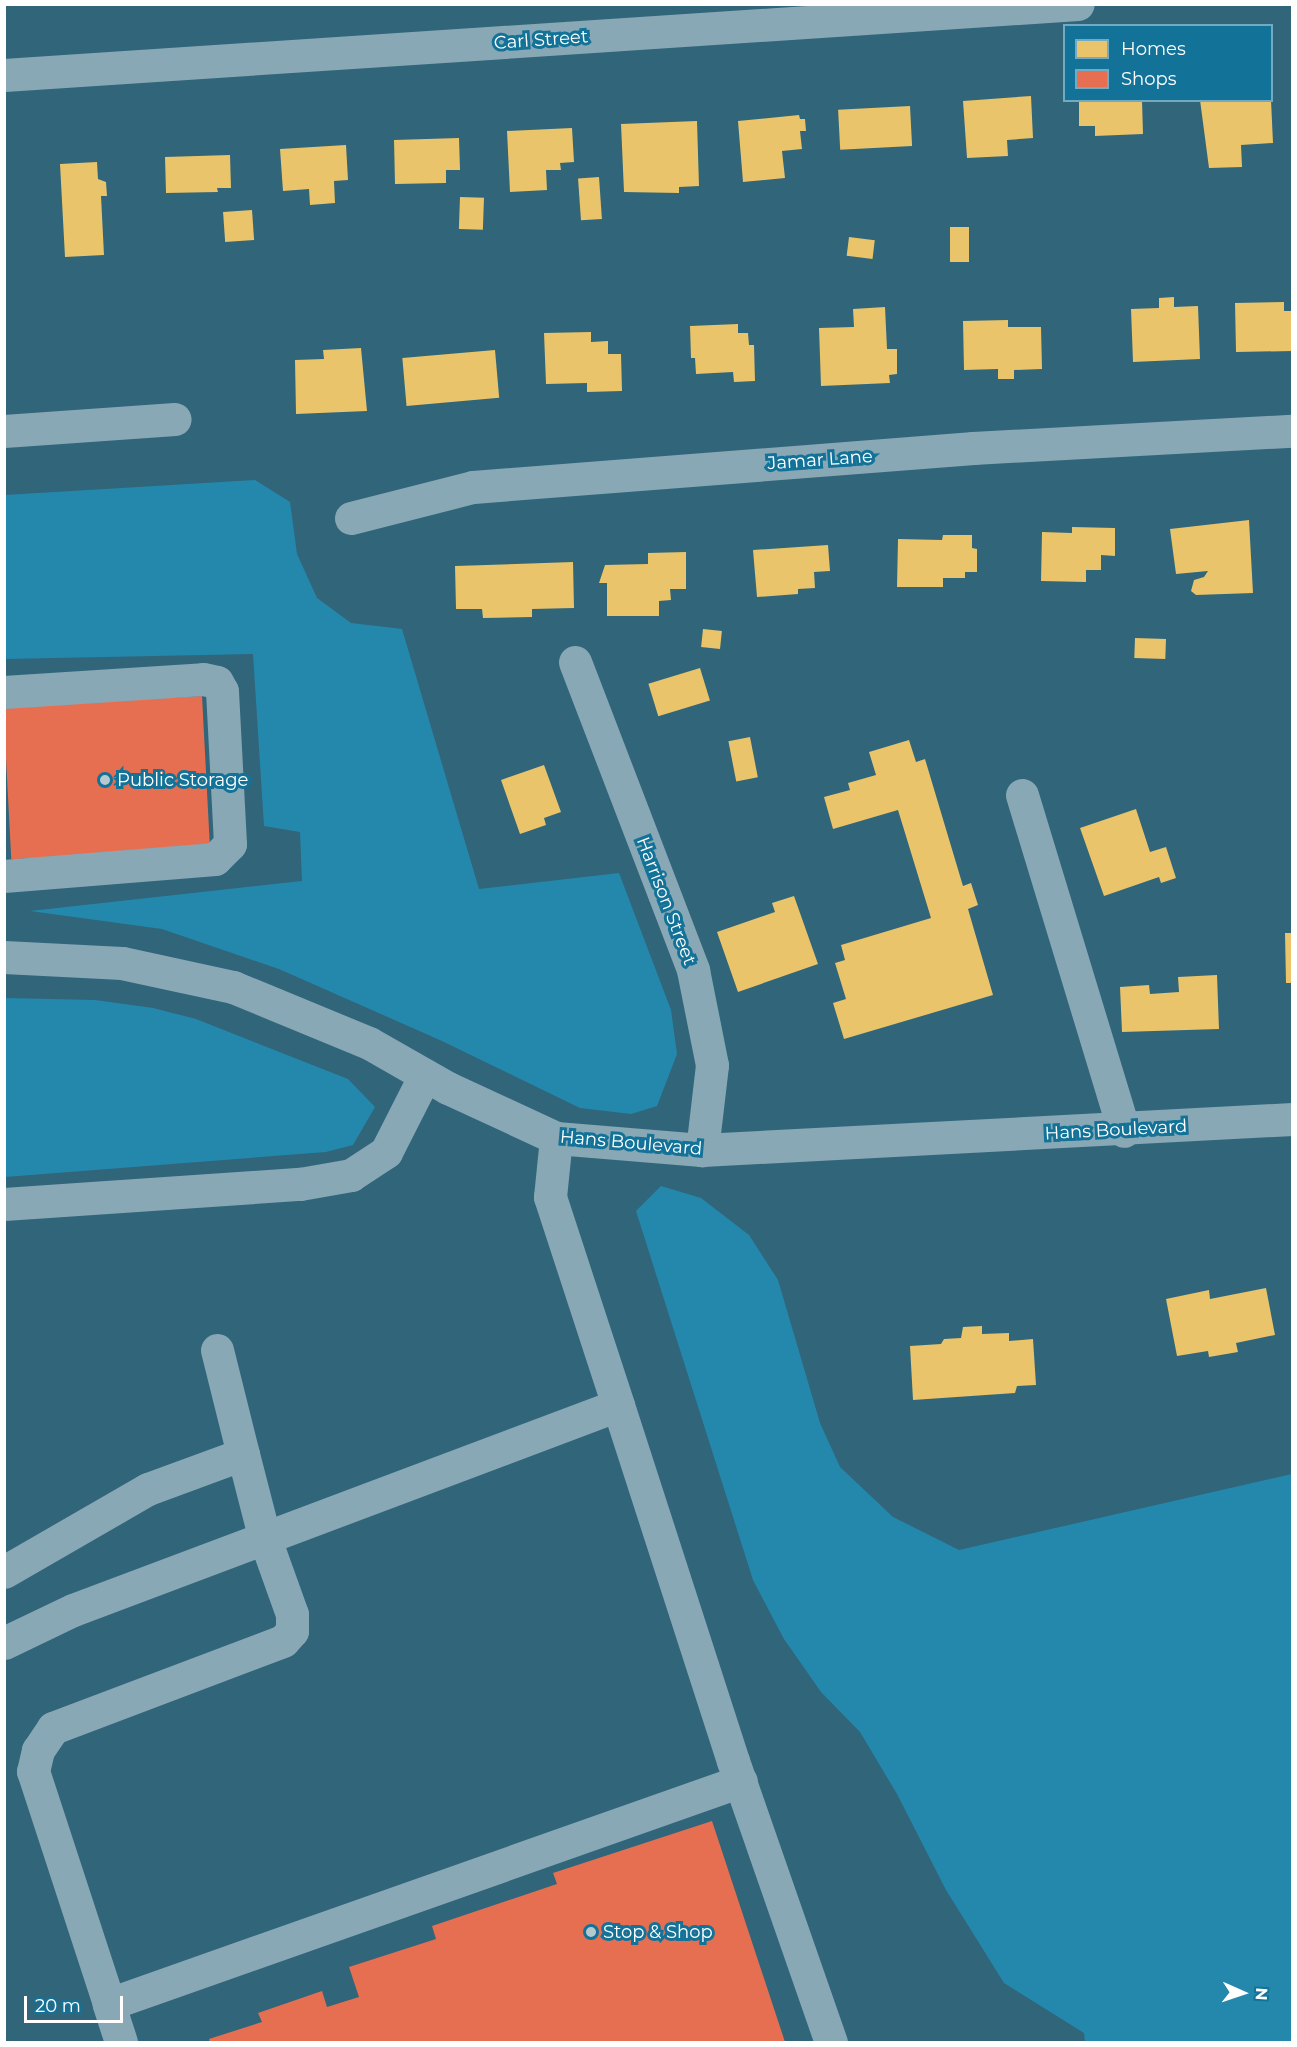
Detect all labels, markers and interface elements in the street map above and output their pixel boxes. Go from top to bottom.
legend [1063,24,1273,102]
street label: Carl Street [493,26,589,54]
text: Homes [1121,38,1186,60]
text: Shops [1121,68,1177,90]
street label: Jamar Lane [767,446,873,474]
place label: Public Storage [117,769,248,791]
marker: Public Storage [98,773,112,787]
street label: Harrison Street [632,834,700,968]
street label: Hans Boulevard [1044,1115,1188,1145]
street label: Hans Boulevard [559,1126,703,1160]
place label: Stop & Shop [603,1921,713,1943]
marker: Stop & Shop [584,1925,598,1939]
north arrow [1213,1963,1273,2023]
scale bar [27,1984,126,2022]
text: N [1252,1987,1271,2001]
text: 20 m [35,1995,81,2017]

